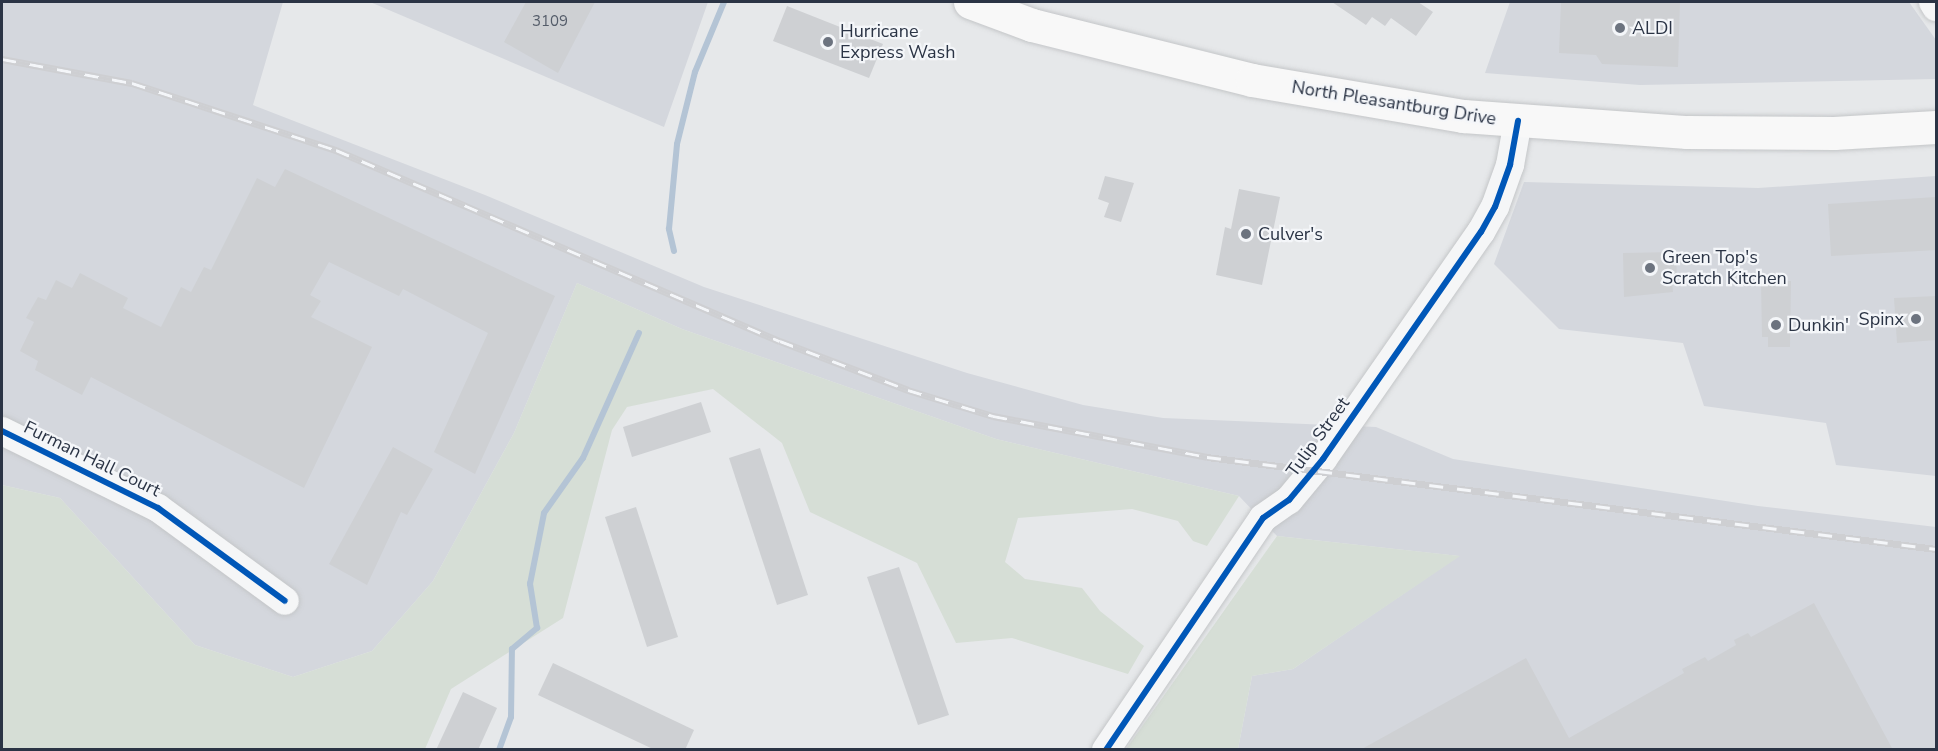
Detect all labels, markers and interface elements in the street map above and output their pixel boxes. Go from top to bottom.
house number: 3109 [532,13,568,31]
place label: ALDI [1632,17,1673,39]
place label: Hurricane Express Wash [840,21,955,63]
marker: ALDI [1613,21,1627,35]
marker: Hurricane Express Wash [821,35,835,49]
street label: North Pleasantburg Drive [1290,76,1498,130]
place label: Culver's [1258,223,1323,245]
marker: Culver's [1239,227,1253,241]
place label: Green Top's Scratch Kitchen [1662,247,1787,290]
marker: Green Top's Scratch Kitchen [1643,261,1657,275]
place label: Spinx [1859,308,1904,330]
marker: Spinx [1909,312,1923,326]
place label: Dunkin' [1788,314,1849,336]
marker: Dunkin' [1769,318,1783,332]
street label: Tulip Street [1282,393,1354,481]
street label: Furman Hall Court [20,417,164,501]

